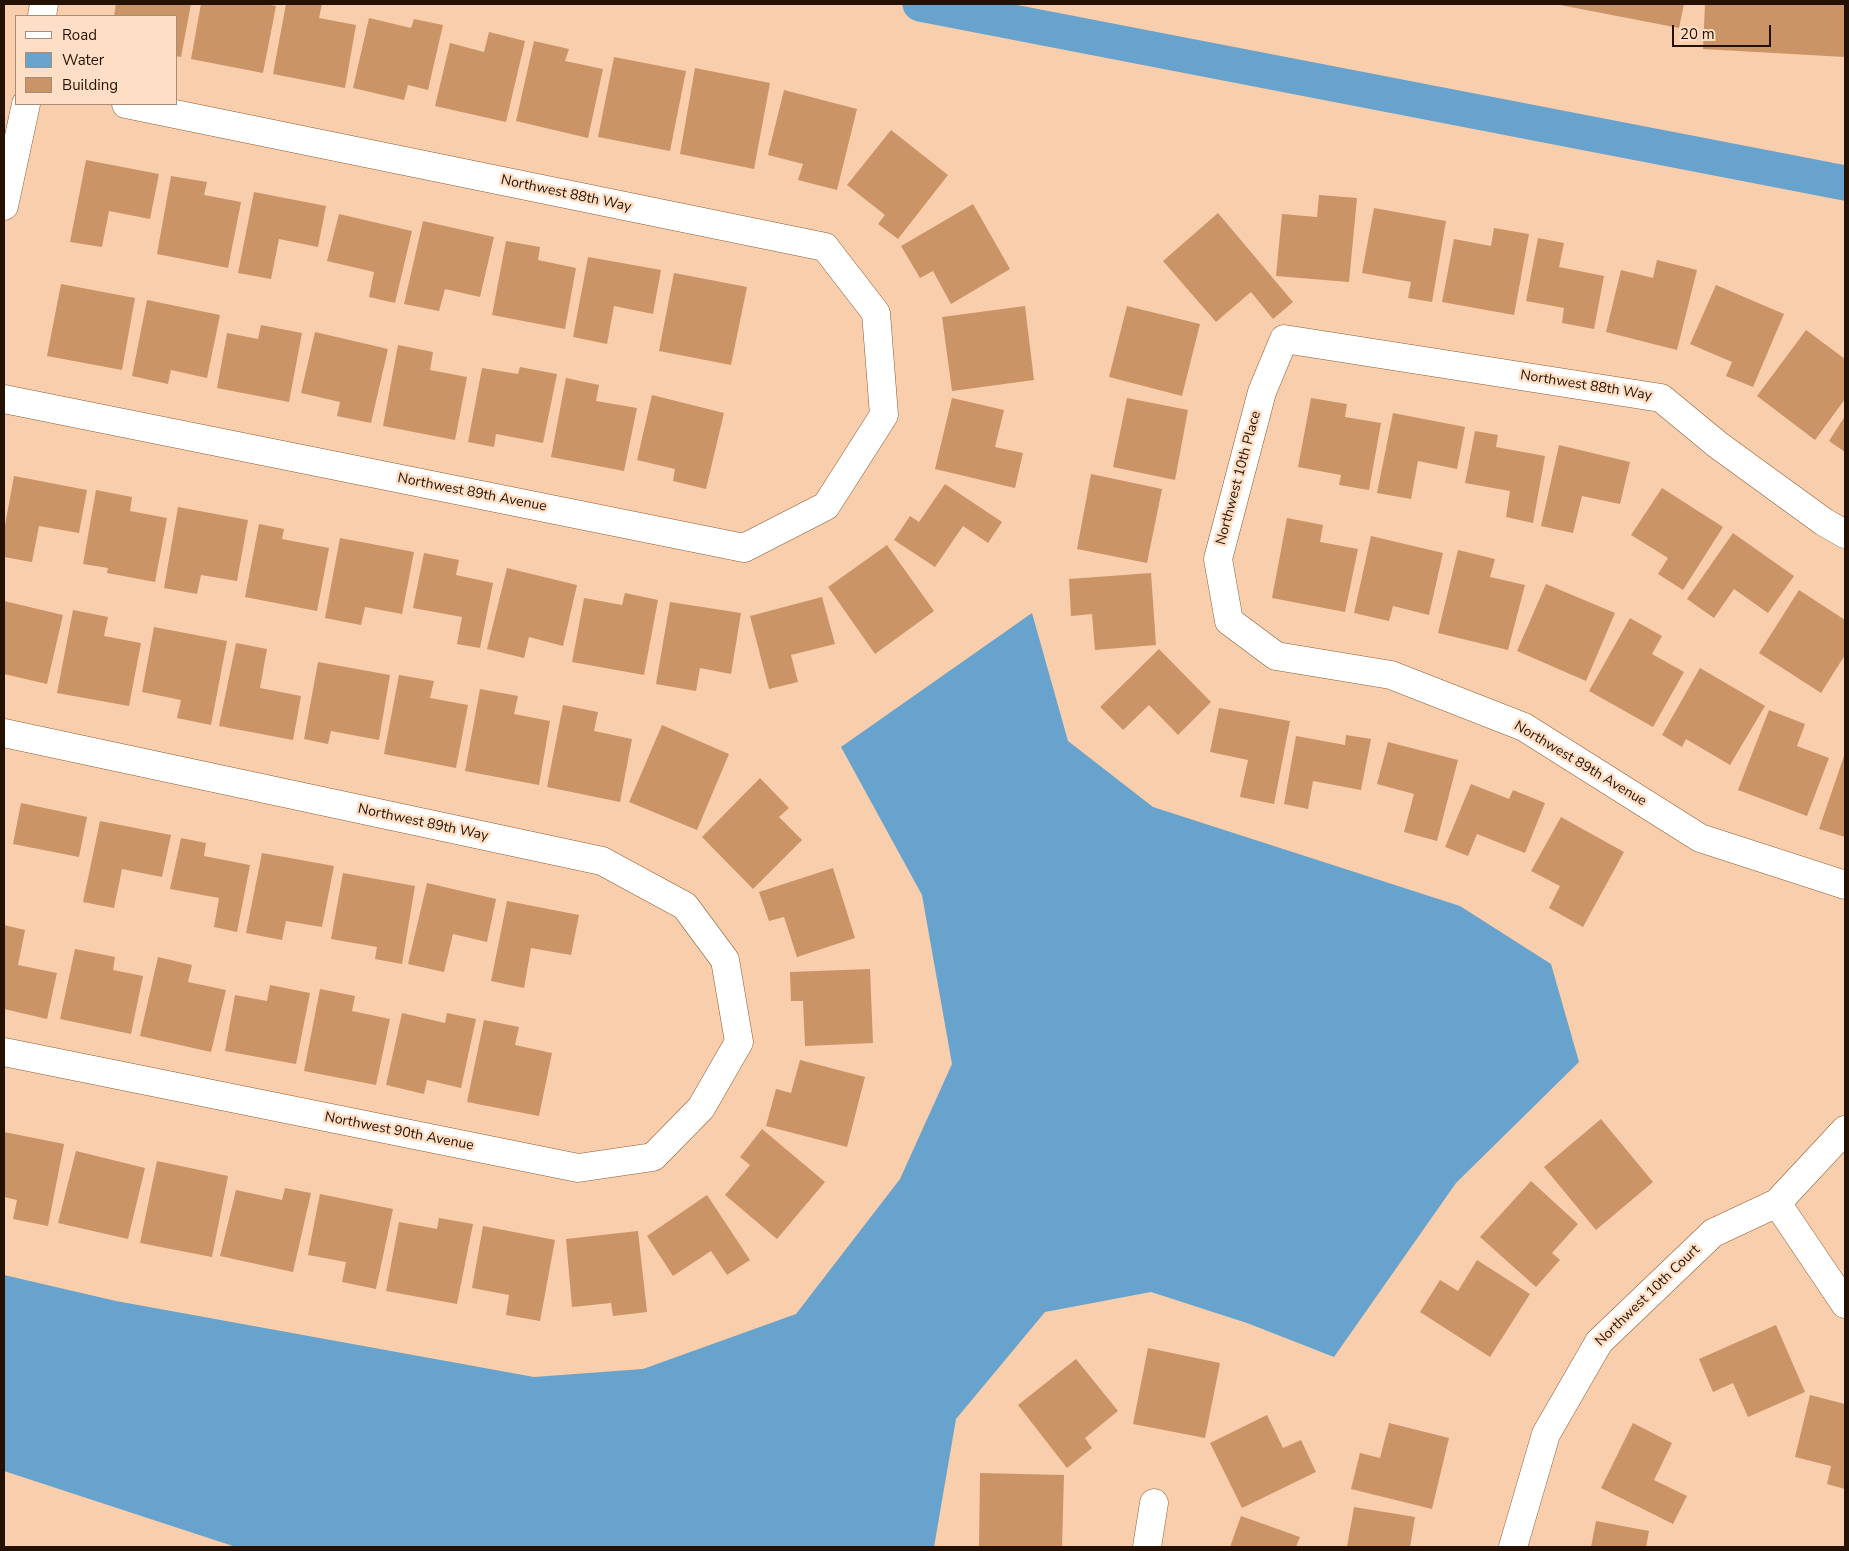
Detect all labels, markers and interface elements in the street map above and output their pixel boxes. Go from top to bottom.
legend [15,15,178,105]
scale bar [1674,15,1773,47]
text: 20 m [1680,24,1715,44]
text: Road [62,25,97,45]
text: Water [62,50,104,70]
text: Building [62,75,118,95]
street label: Northwest 88th Way [499,172,633,216]
street label: Northwest 88th Way [1519,367,1653,405]
street label: Northwest 10th Place [1213,409,1265,547]
street label: Northwest 89th Avenue [396,470,548,516]
street label: Northwest 89th Avenue [1511,718,1649,810]
street label: Northwest 89th Way [356,801,490,845]
street label: Northwest 90th Avenue [323,1109,475,1155]
street label: Northwest 10th Court [1592,1242,1704,1350]

